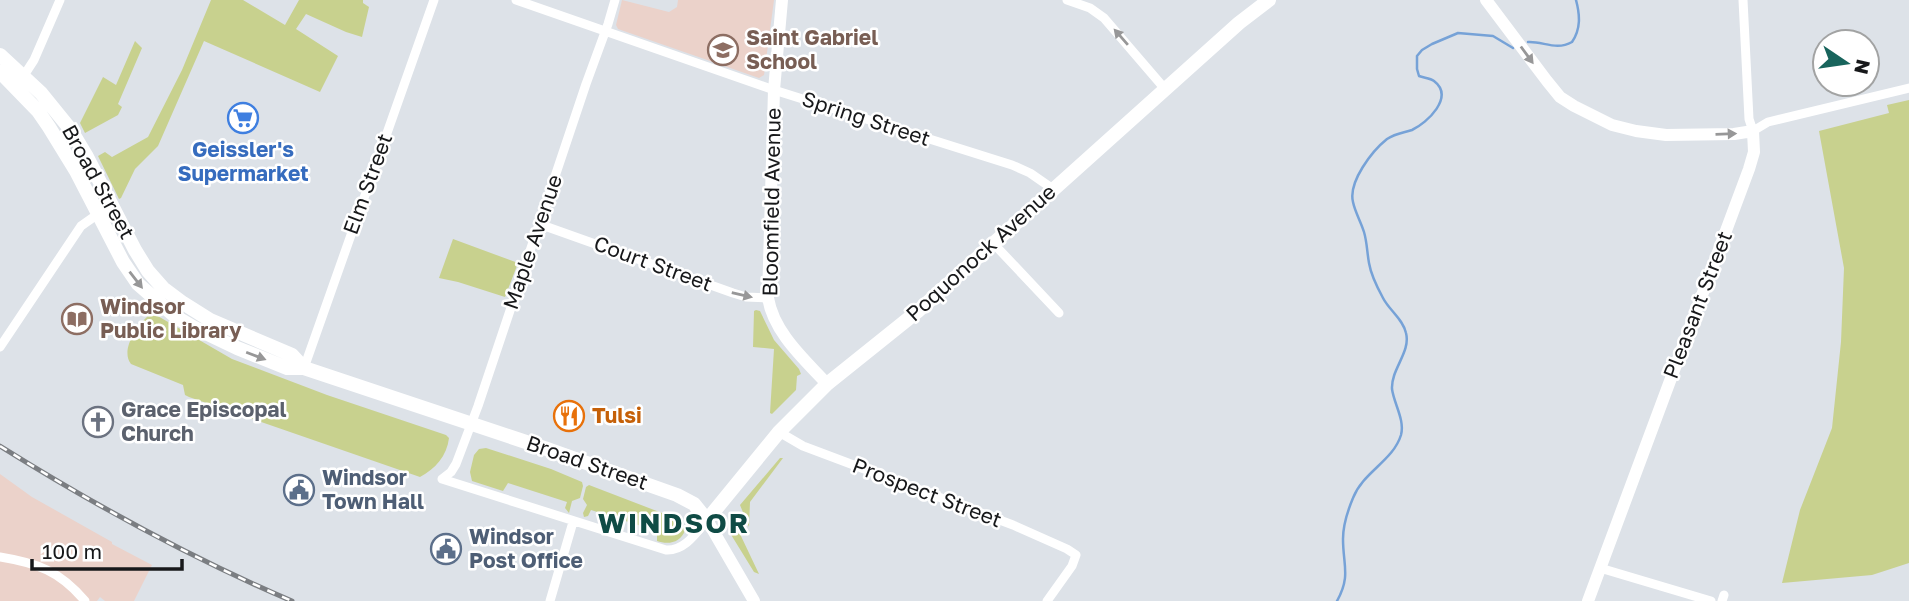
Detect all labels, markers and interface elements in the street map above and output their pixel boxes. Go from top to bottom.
place label: Saint Gabriel School [746,24,878,74]
one-way arrow [1113,28,1129,46]
north arrow [1811,28,1881,98]
school or university icon: Saint Gabriel School [706,33,740,67]
one-way arrow [1520,45,1534,64]
text: N [1850,57,1876,77]
street label: Spring Street [799,85,934,151]
supermarket icon: Geissler's Supermarket [226,101,260,135]
street label: Bloomfield Avenue [756,107,786,297]
street label: Broad Street [57,120,141,243]
one-way arrow [1715,128,1737,139]
street label: Elm Street [337,130,397,238]
place label: Geissler's Supermarket [177,136,309,186]
street label: Maple Avenue [497,171,567,313]
street label: Poquonock Avenue [900,178,1061,326]
street label: Pleasant Street [1657,227,1737,382]
street label: Court Street [591,230,716,296]
one-way arrow [128,270,143,288]
one-way arrow [731,289,753,300]
place label: Windsor Public Library [100,293,242,343]
library icon: Windsor Public Library [60,302,94,336]
one-way arrow [246,350,267,361]
place label: Grace Episcopal Church [121,396,287,446]
restaurant icon: Tulsi [552,399,586,433]
place label: Tulsi [592,402,642,428]
church icon: Grace Episcopal Church [81,405,115,439]
street label: Broad Street [523,429,652,495]
street label: Prospect Street [849,452,1006,532]
place label: Windsor Town Hall [322,464,424,514]
public building icon: Windsor Town Hall [282,473,316,507]
district label: WINDSOR [598,506,750,539]
place label: Windsor Post Office [469,523,583,573]
scale bar [32,528,182,572]
public building icon: Windsor Post Office [429,532,463,566]
text: 100 m [42,538,102,564]

